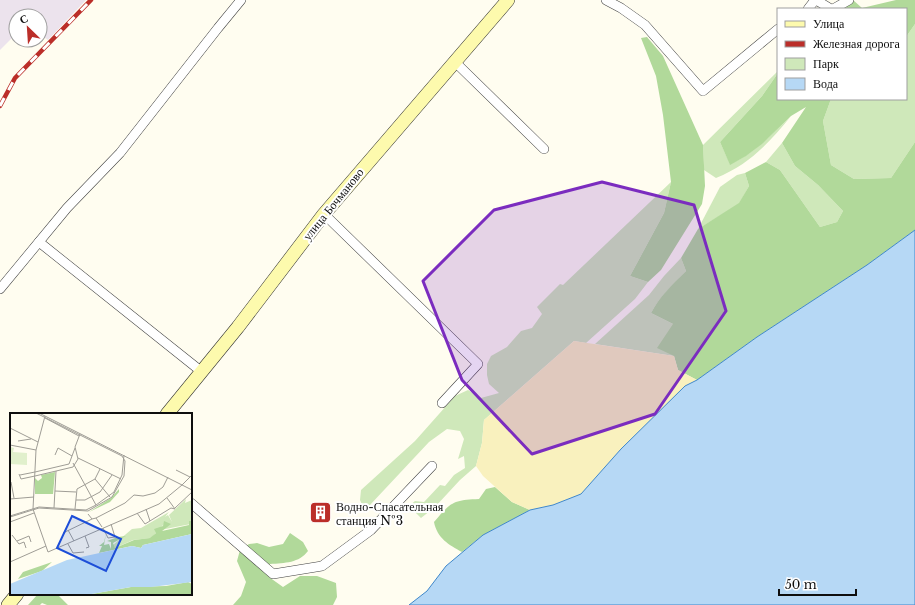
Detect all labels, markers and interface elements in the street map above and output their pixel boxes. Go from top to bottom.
north arrow [8,8,48,48]
legend [777,8,907,100]
text: С [17,11,30,27]
text: Улица [813,16,845,31]
text: Железная дорога [813,36,900,51]
text: Парк [813,56,839,71]
text: Вода [813,76,839,91]
street label: улица Бочманово [299,165,367,243]
inset map [10,413,192,595]
place label: Водно-Спасательная станция №3 [336,499,444,528]
building icon: Водно-Спасательная станция №3 [308,500,334,526]
scale bar [779,571,856,597]
text: 50 m [785,577,817,592]

